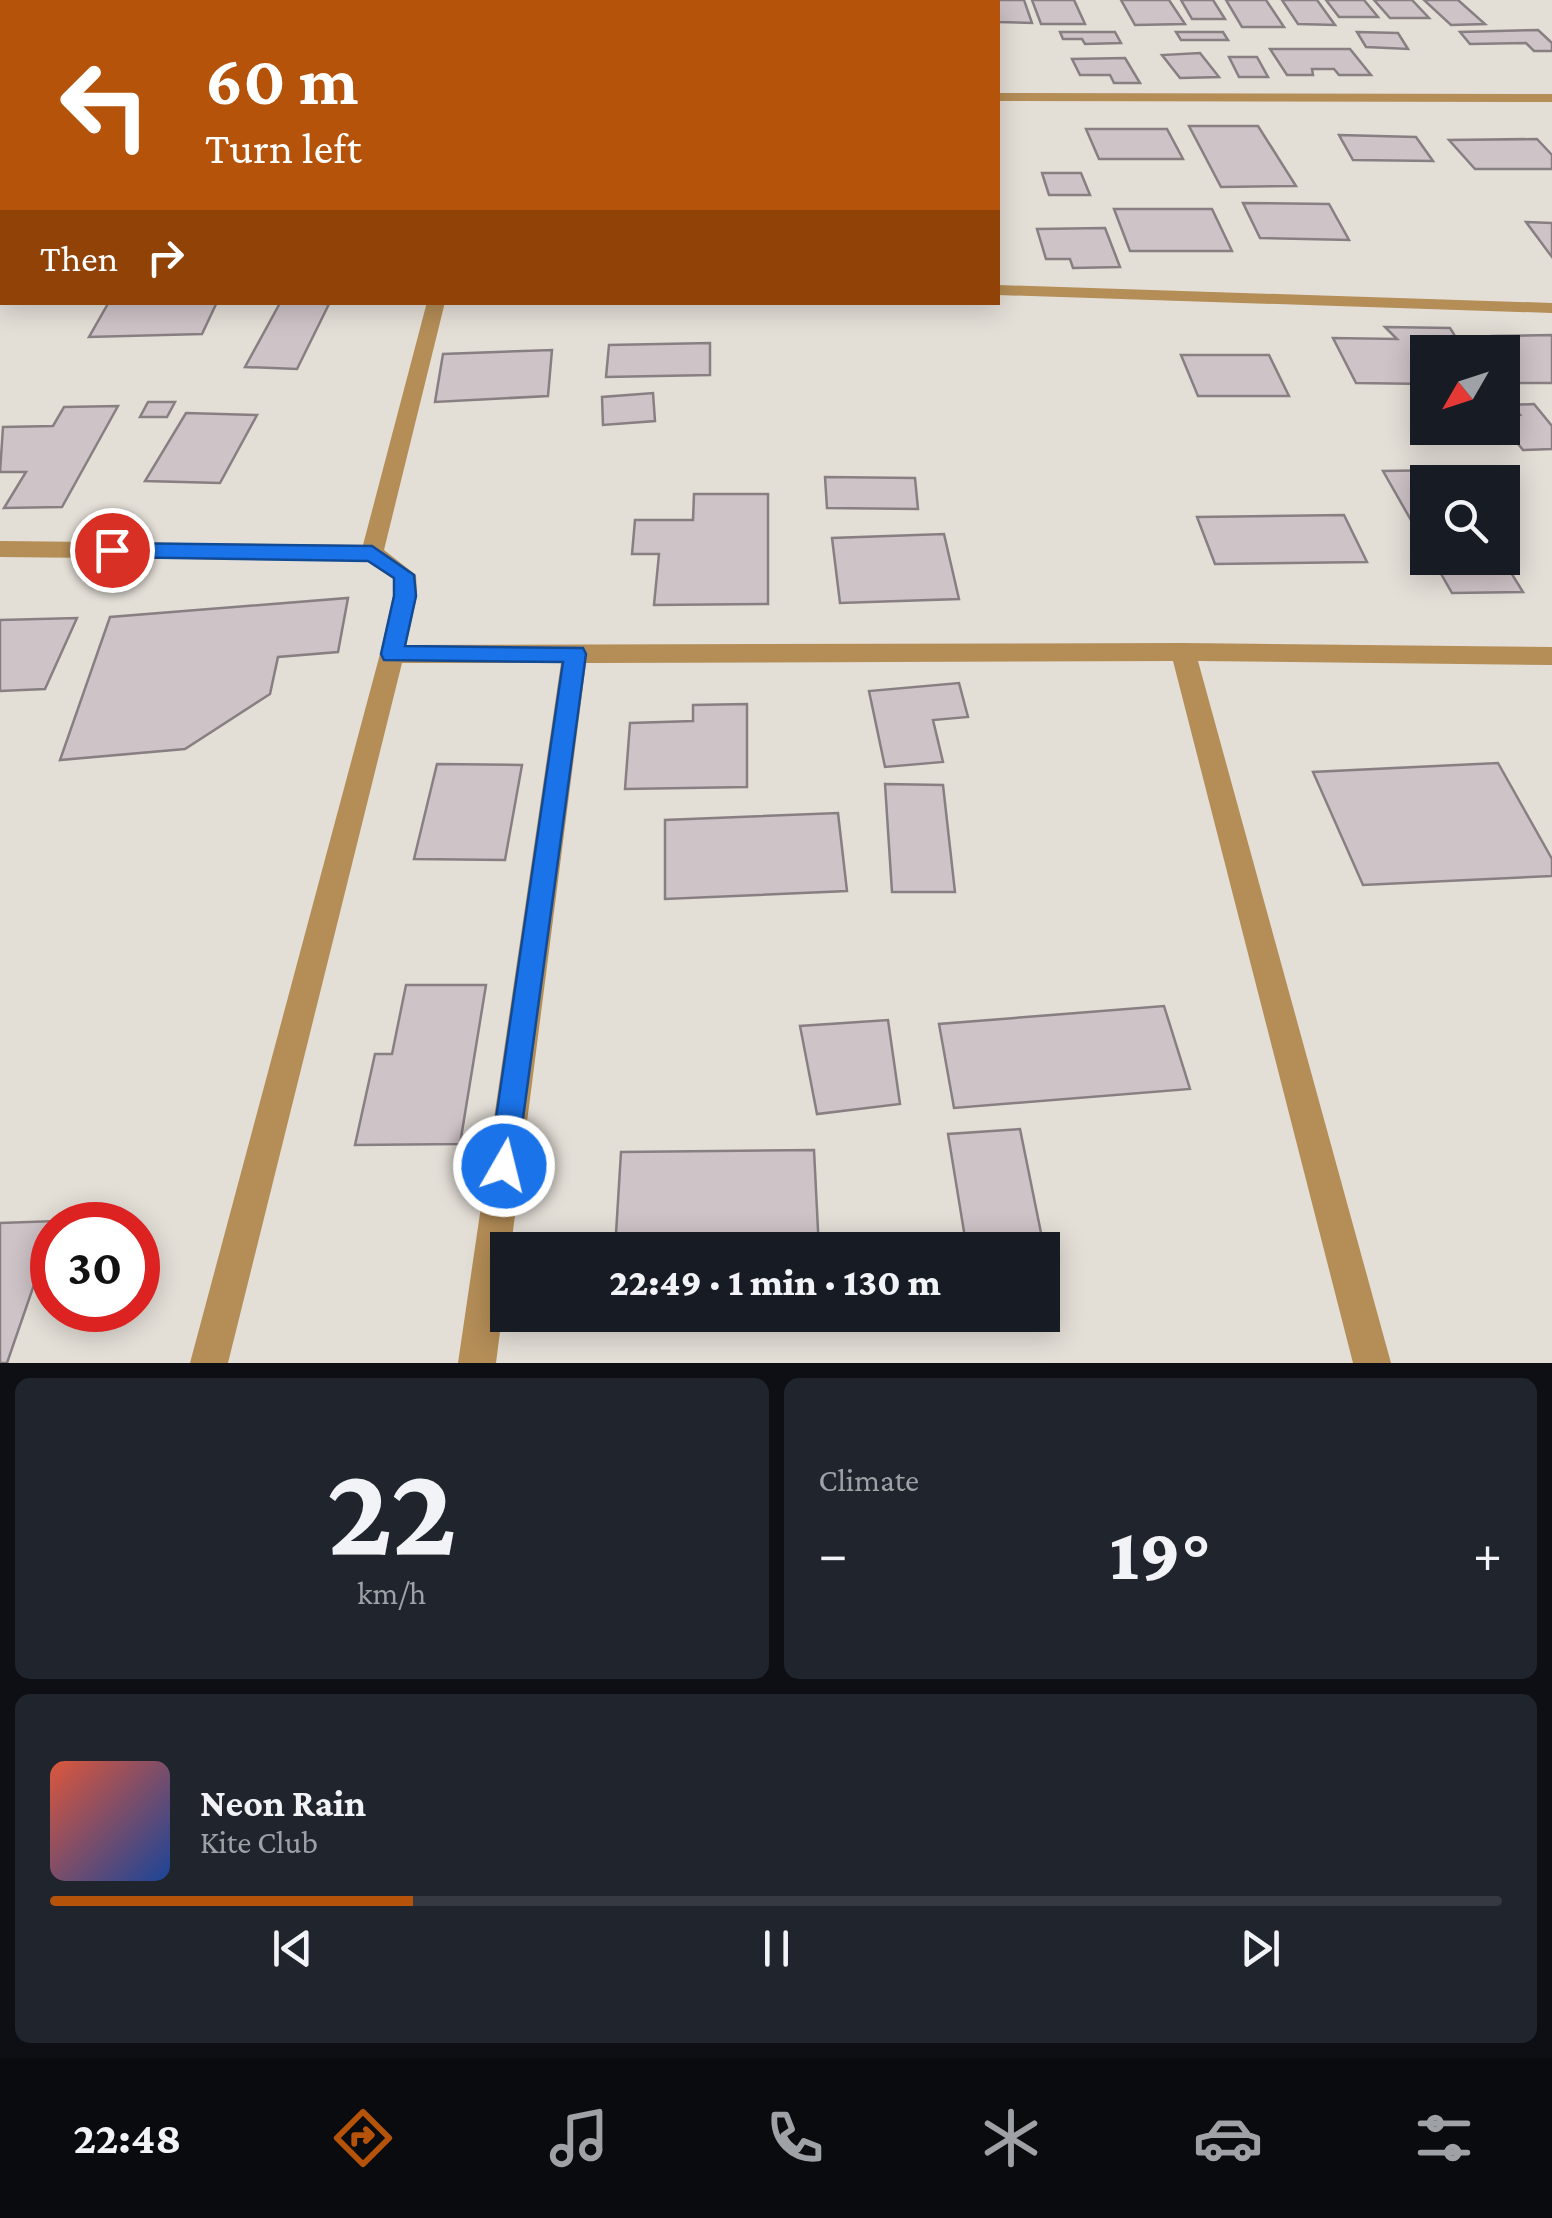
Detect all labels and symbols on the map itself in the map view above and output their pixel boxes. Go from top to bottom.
north arrow [1410,335,1520,445]
pin [70,508,155,593]
position arrow [452,1114,556,1218]
speed limit sign: 30 [30,1202,160,1332]

